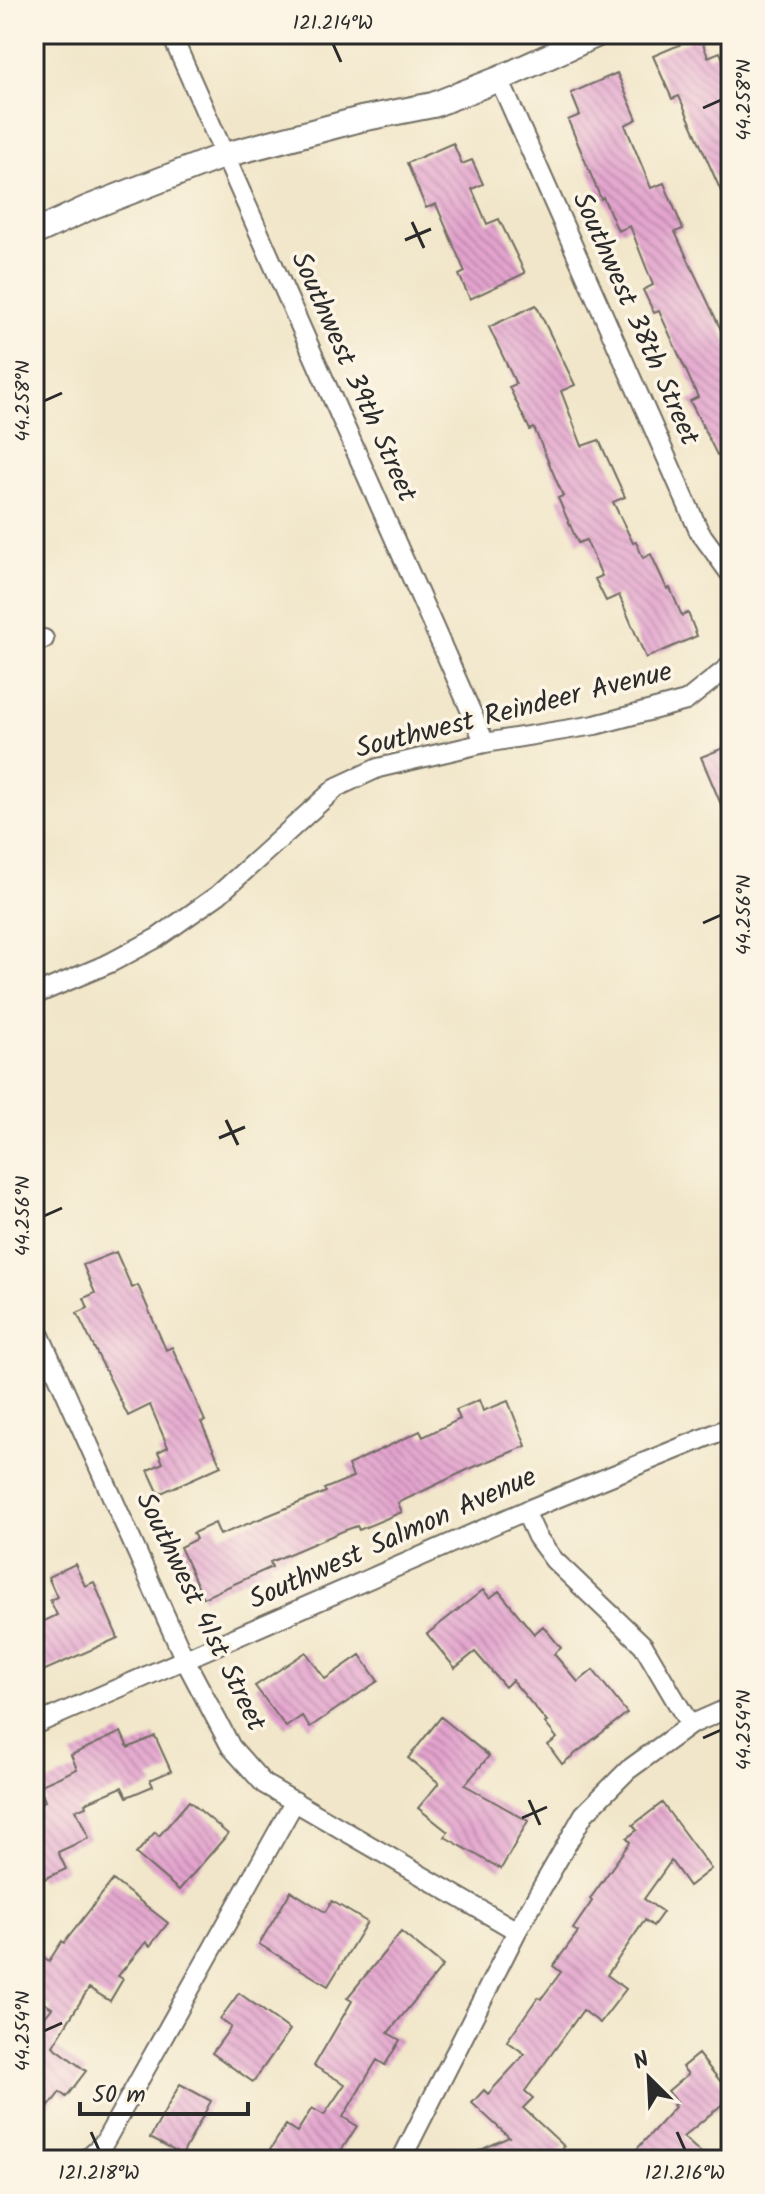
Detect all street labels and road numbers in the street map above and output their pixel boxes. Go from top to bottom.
street label: Southwest 38th Street [559,185,712,454]
street label: Southwest 39th Street [278,244,429,511]
street label: Southwest Reindeer Avenue [351,650,677,772]
street label: Southwest Salmon Avenue [242,1455,544,1623]
street label: Southwest 41st Street [122,1485,278,1740]

